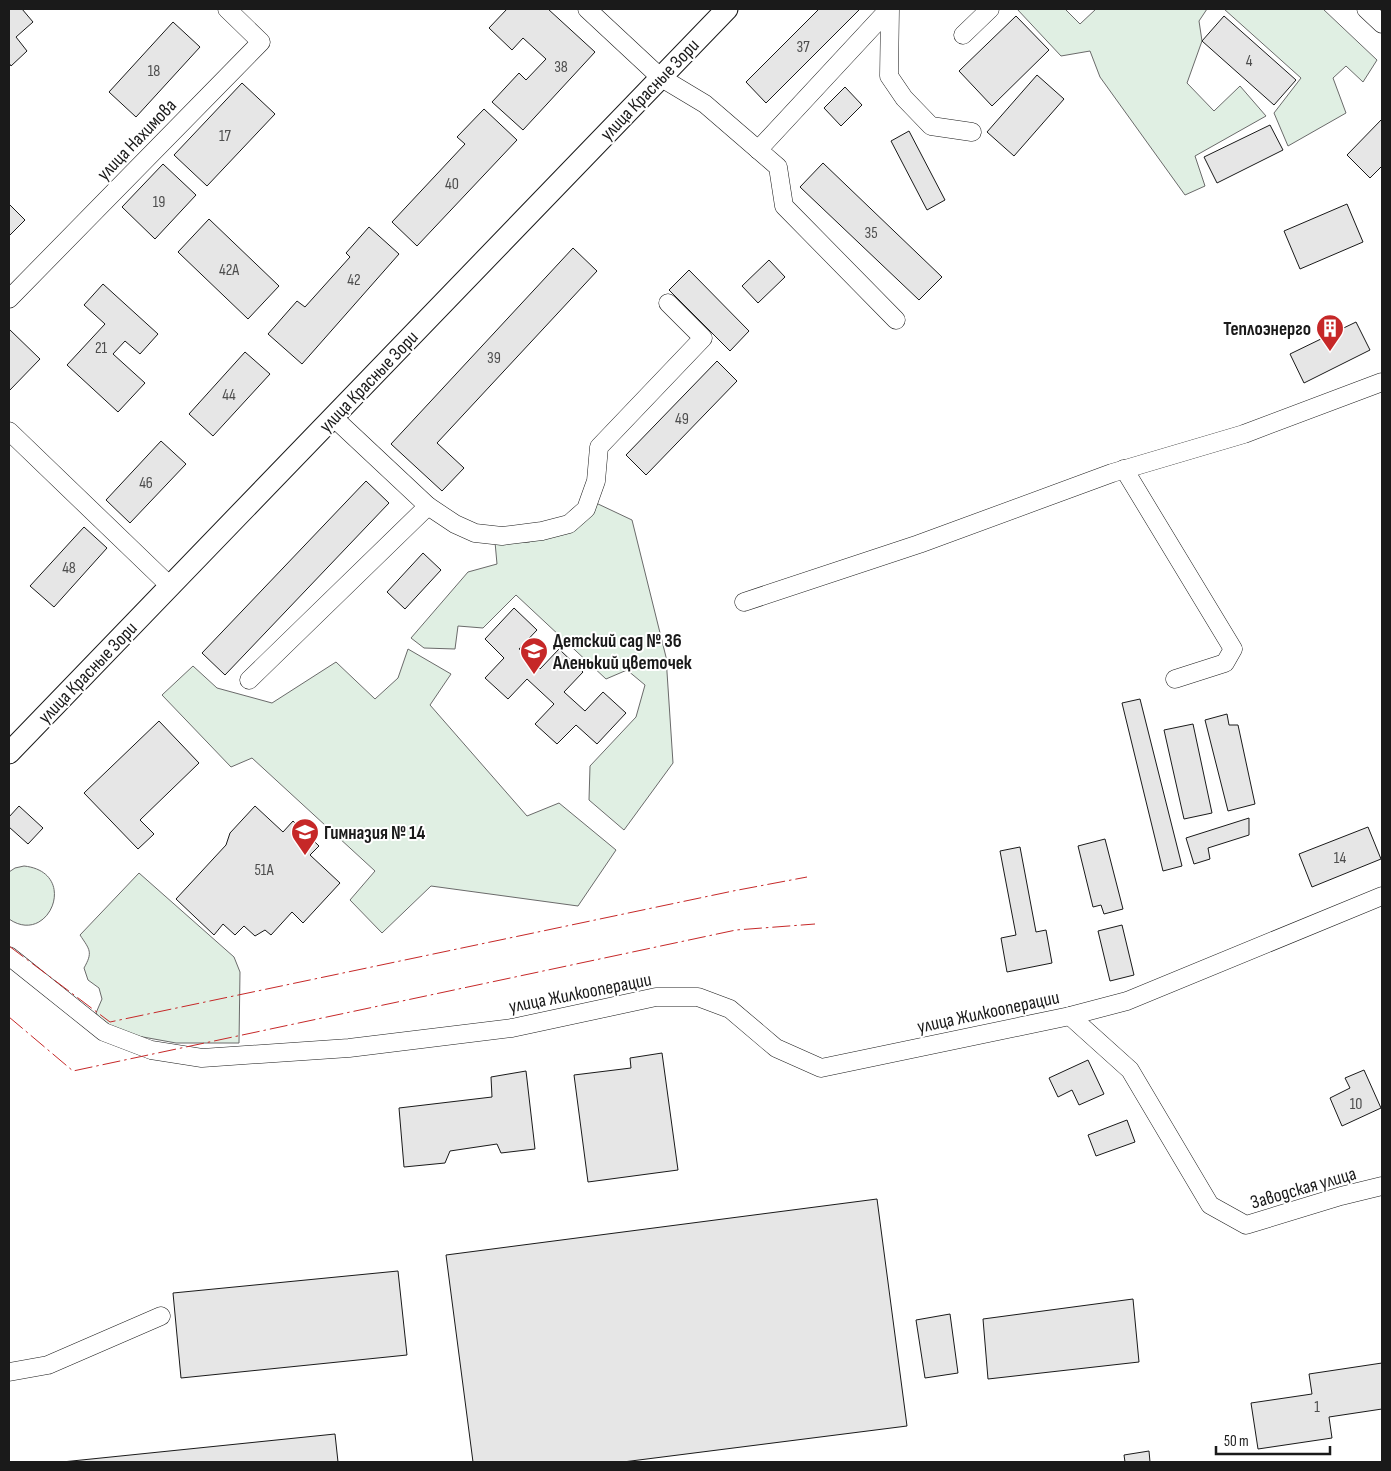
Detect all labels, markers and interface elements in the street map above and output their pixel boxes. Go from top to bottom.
street label: улица Красные Зори [596,34,704,146]
house number: 37 [796,38,810,57]
house number: 4 [1246,52,1253,71]
house number: 38 [554,58,568,77]
house number: 18 [148,62,160,81]
street label: улица Нахимова [93,94,182,186]
house number: 17 [219,127,232,146]
house number: 40 [445,175,459,194]
house number: 19 [153,193,165,212]
house number: 35 [864,224,878,243]
house number: 42А [219,261,239,280]
house number: 42 [347,271,361,290]
building icon: Теплоэнерго [1315,313,1345,352]
place label: Теплоэнерго [1223,318,1311,341]
street label: улица Красные Зори [315,326,423,438]
house number: 21 [95,339,108,358]
house number: 39 [487,349,501,368]
house number: 44 [222,386,236,405]
house number: 49 [675,410,689,429]
house number: 46 [139,474,153,493]
house number: 48 [62,559,76,578]
street label: улица Красные Зори [34,617,142,729]
place label: Детский сад № 36 Аленький цветочек [552,630,692,675]
school or university icon: Детский сад № 36 Аленький цветочек [519,636,549,675]
school or university icon: Гимназия № 14 [290,817,320,856]
place label: Гимназия № 14 [324,822,426,845]
house number: 14 [1334,849,1346,868]
house number: 51А [254,861,274,880]
street label: улица Жилкооперации [507,968,654,1019]
street label: улица Жилкооперации [915,986,1061,1039]
house number: 10 [1350,1095,1362,1114]
street label: Заводская улица [1248,1162,1359,1215]
house number: 1 [1314,1398,1320,1417]
scale bar [1216,1424,1330,1456]
text: 50 m [1224,1432,1249,1451]

